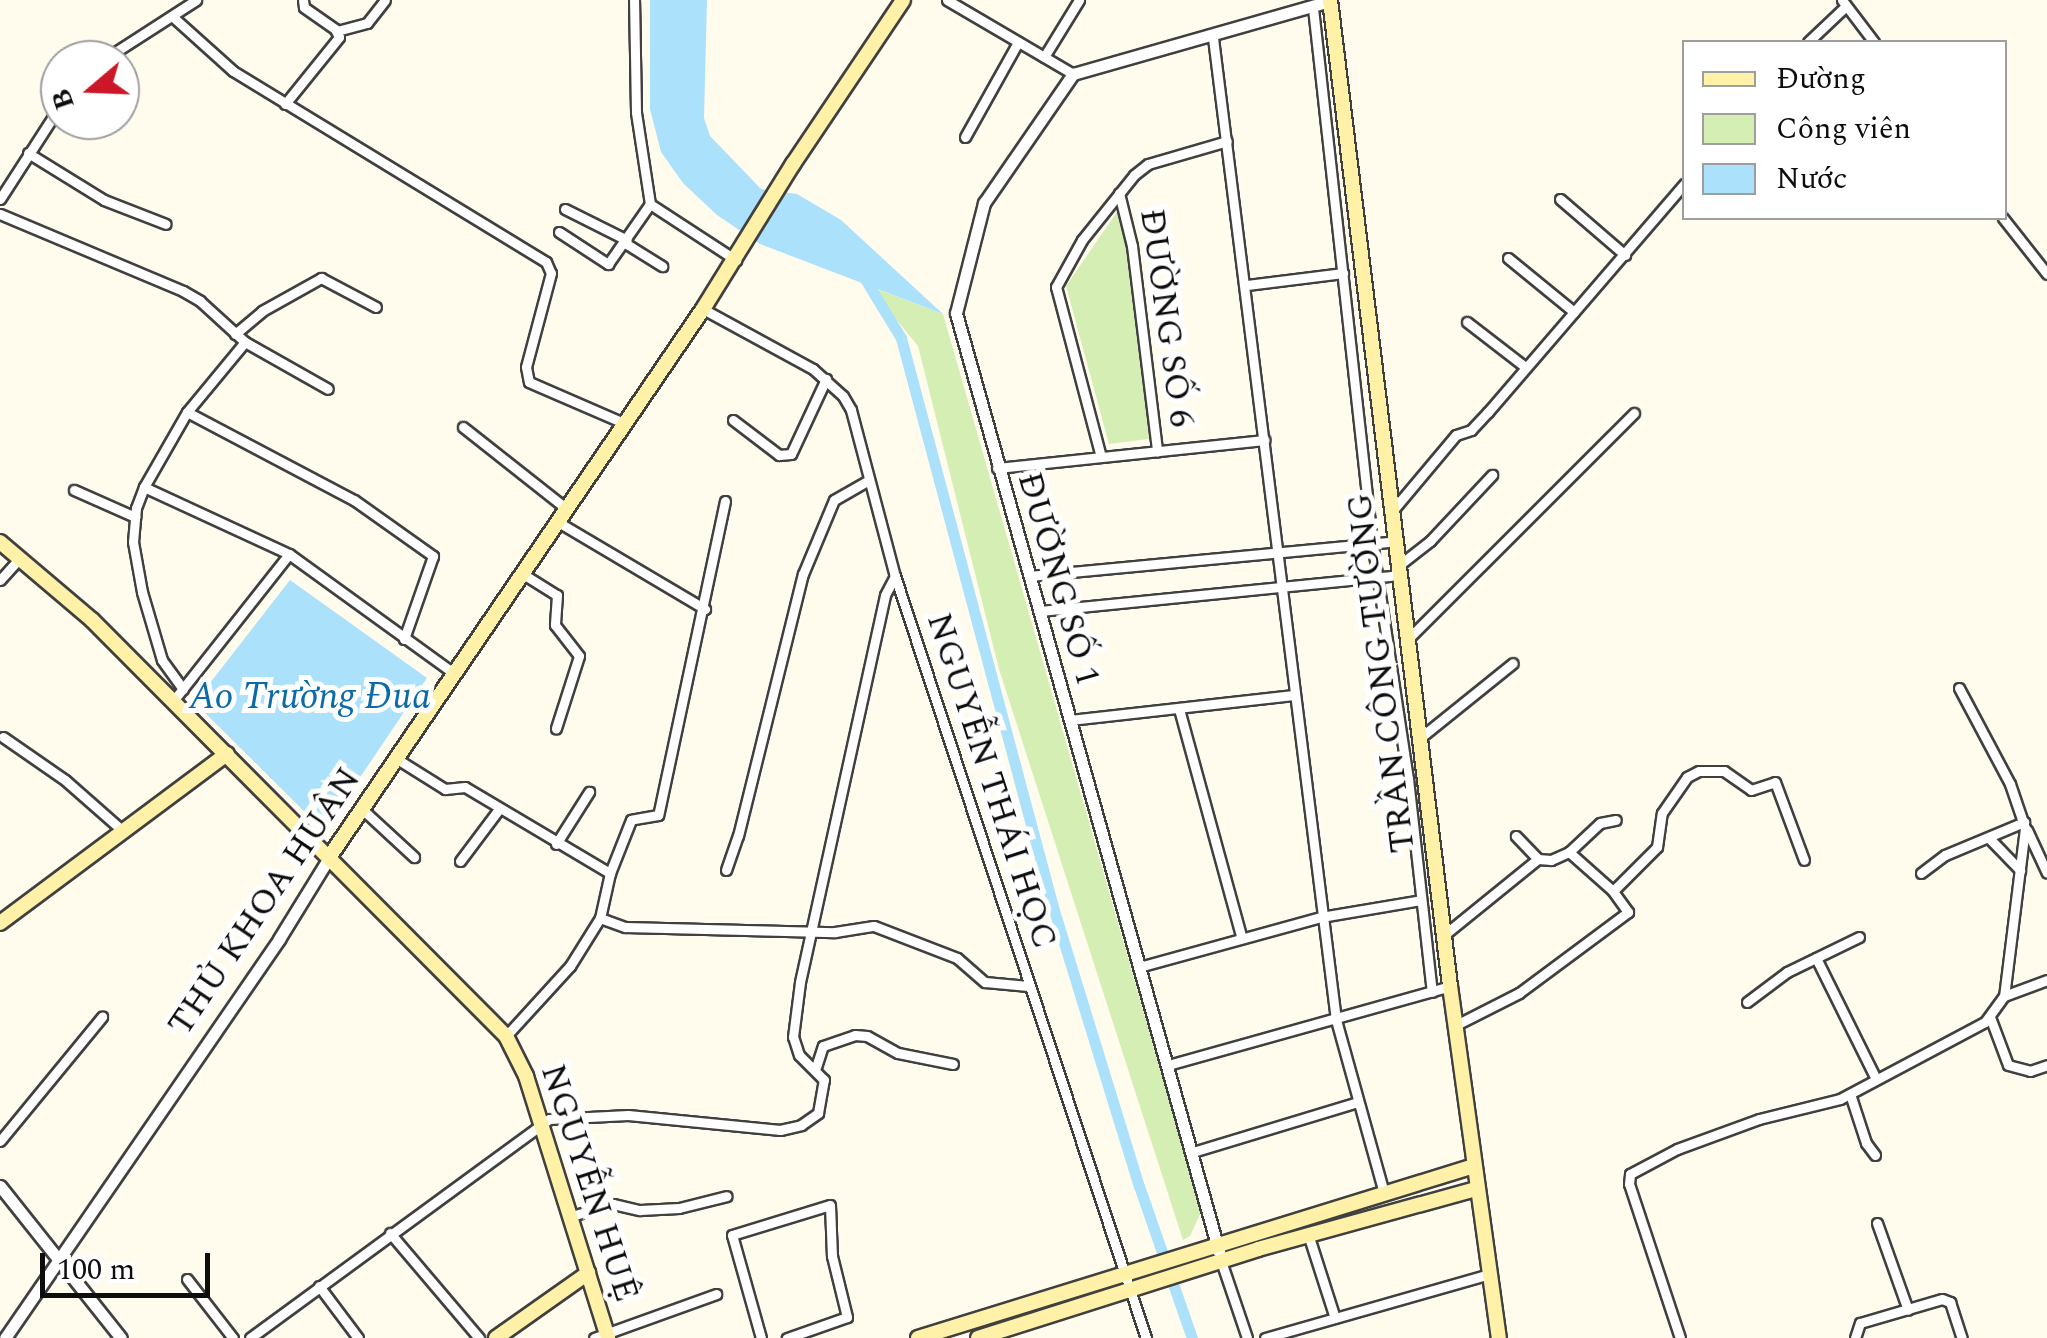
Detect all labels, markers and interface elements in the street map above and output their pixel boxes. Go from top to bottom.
north arrow [40,40,140,140]
legend [1682,40,2007,220]
text: Đường [1776,56,1866,102]
text: B [40,83,87,116]
text: Công viên [1776,106,1911,152]
text: Nước [1776,156,1847,202]
street label: ĐƯỜNG SỐ 6 [1130,206,1202,430]
street label: ĐƯỜNG SỐ 1 [1007,467,1109,691]
street label: TRẦN CÔNG TƯỜNG [1339,491,1425,855]
street label: NGUYỄN THÁI HỌC [917,608,1065,954]
water label: Ao Trường Đua [189,675,431,721]
street label: THỦ KHOA HUÂN [160,760,370,1044]
street label: NGUYỄN HUỆ [531,1059,647,1307]
scale bar [45,1233,215,1295]
text: 100 m [57,1247,135,1293]

